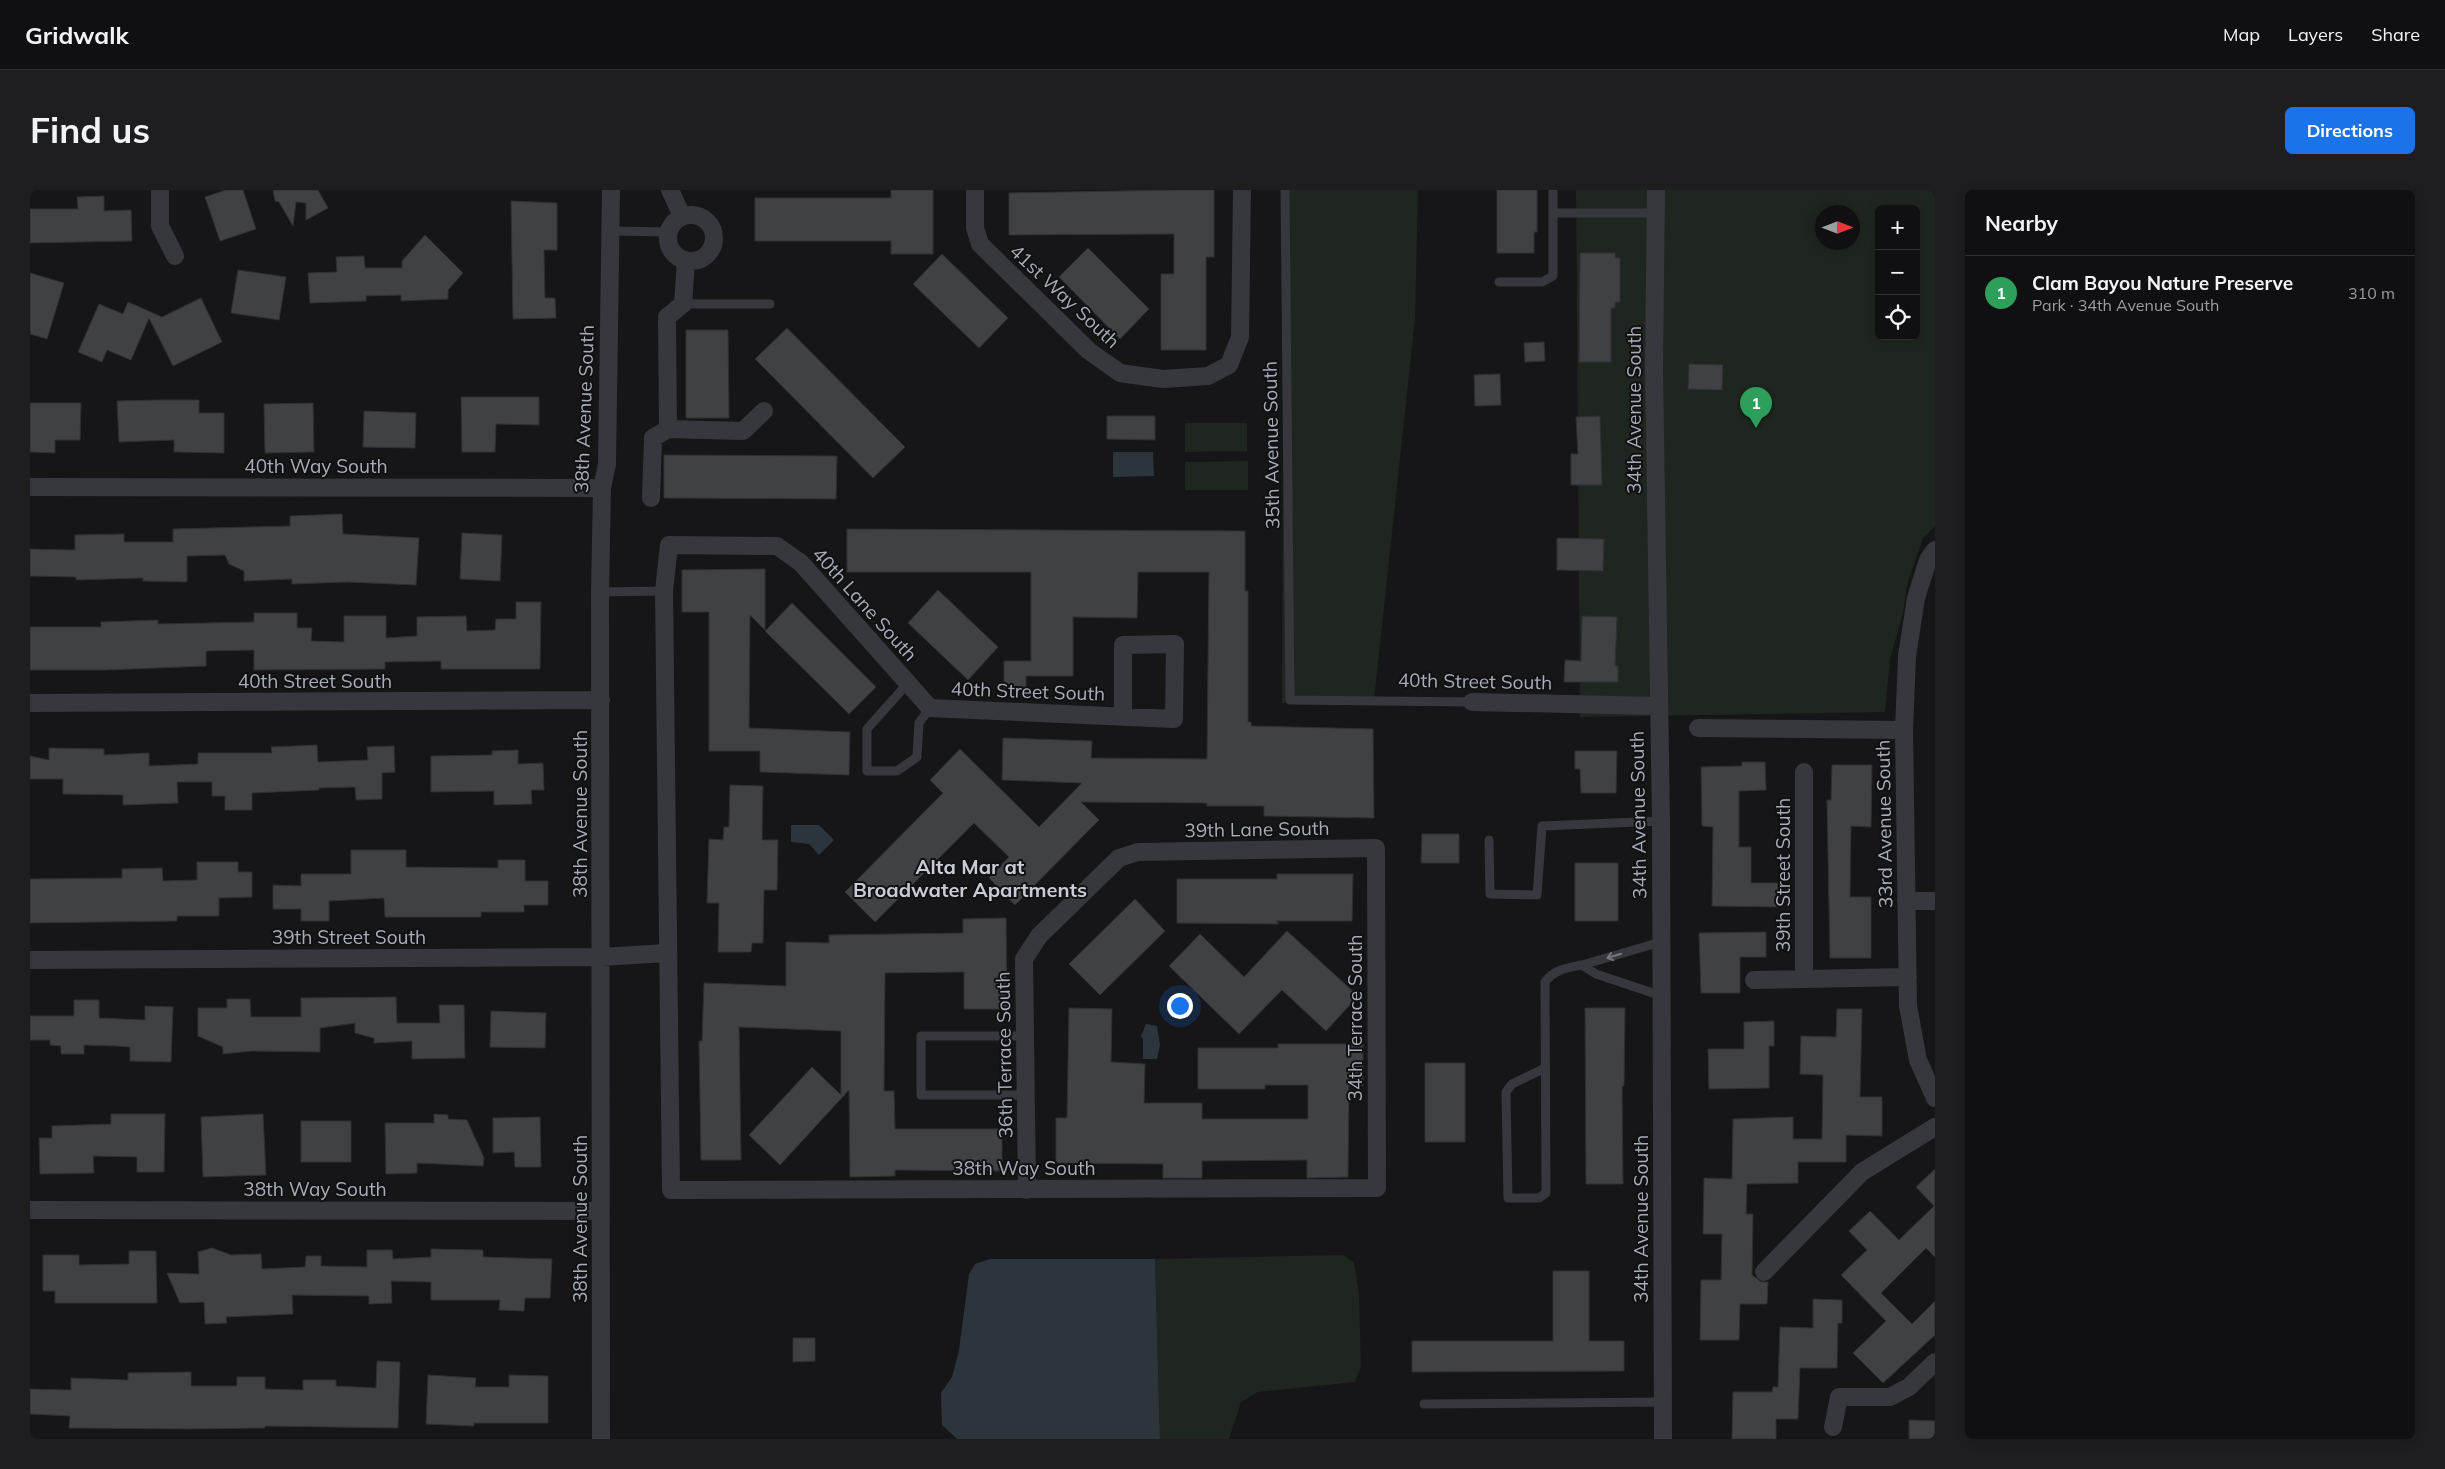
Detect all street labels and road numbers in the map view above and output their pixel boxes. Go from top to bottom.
street label: 41st Way South [1005,239,1125,353]
street label: 38th Avenue South [569,325,599,493]
street label: 34th Avenue South [1622,326,1646,494]
street label: 35th Avenue South [1258,361,1284,529]
street label: 40th Way South [244,454,388,478]
street label: 40th Lane South [808,542,922,666]
street label: 40th Street South [1398,668,1552,694]
street label: 40th Street South [238,669,392,693]
street label: 40th Street South [950,676,1106,706]
street label: 38th Avenue South [568,730,592,898]
street label: 34th Avenue South [1625,731,1651,899]
street label: 33rd Avenue South [1871,740,1897,908]
street label: 39th Street South [1771,798,1795,952]
street label: 39th Lane South [1184,816,1330,842]
street label: 39th Street South [272,925,426,949]
street label: 34th Terrace South [1343,935,1367,1101]
street label: 36th Terrace South [991,971,1017,1139]
street label: 38th Avenue South [568,1135,592,1303]
street label: 34th Avenue South [1629,1135,1653,1303]
street label: 38th Way South [952,1156,1096,1180]
street label: 38th Way South [243,1177,387,1201]

